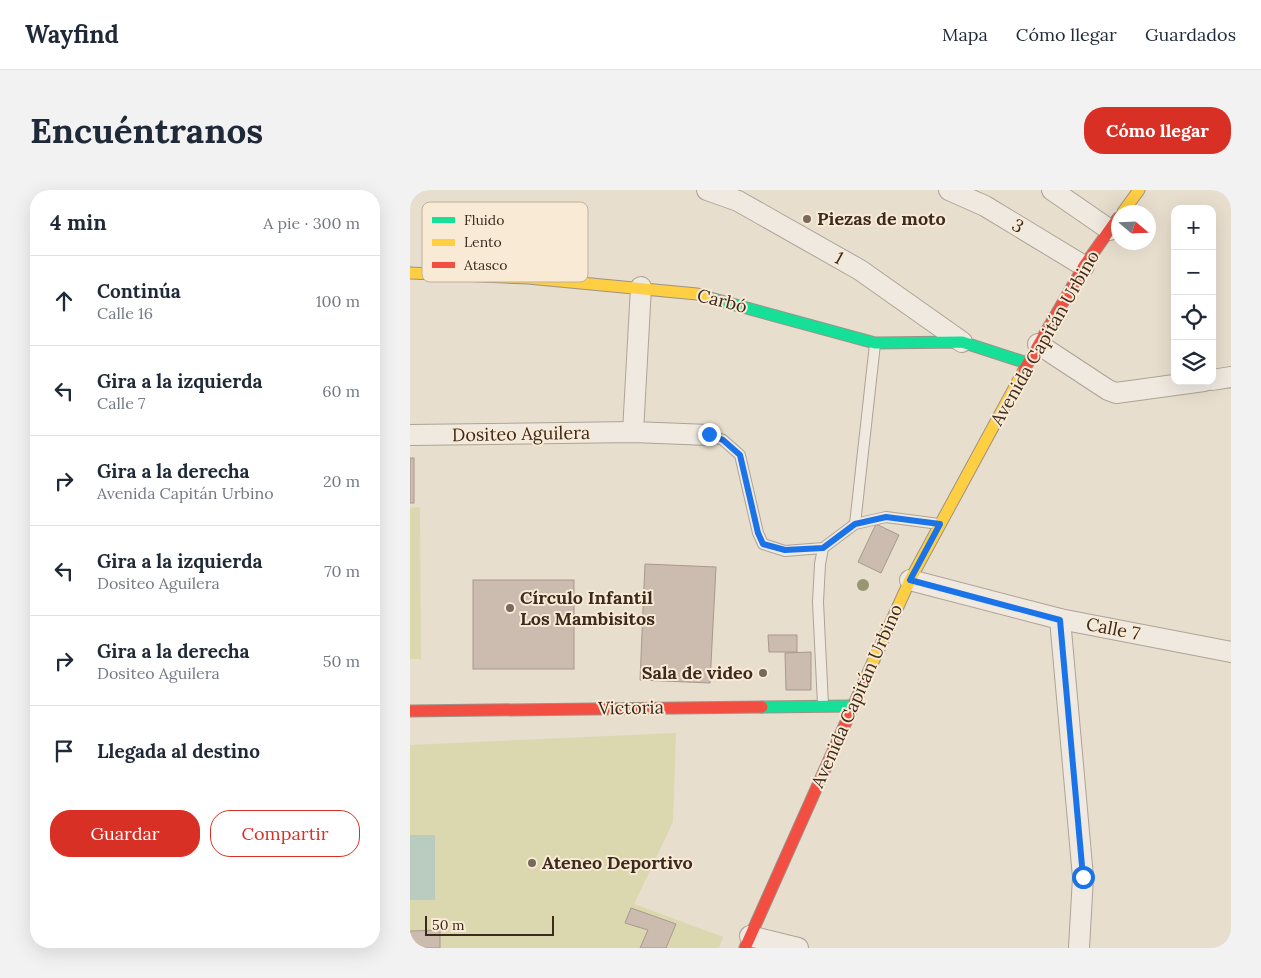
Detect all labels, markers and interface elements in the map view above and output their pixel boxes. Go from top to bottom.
text: Wayfind [25,19,119,50]
text: Mapa [942,23,988,46]
text: Cómo llegar [1016,23,1117,46]
text: Guardados [1145,23,1236,46]
button: Cómo llegar [1084,107,1231,154]
text: Encuéntranos [30,108,263,153]
legend [422,202,588,282]
north arrow [1111,205,1156,250]
map controls [1171,205,1216,385]
button: + [1171,205,1216,250]
place label: Piezas de moto [817,207,946,230]
text: 4 min [50,209,107,236]
text: Fluido [464,211,504,229]
text: A pie · 300 m [263,213,360,233]
marker: Piezas de moto [801,213,813,225]
street label: 3 [1008,213,1028,238]
text: Lento [464,233,502,251]
street label: 1 [831,246,848,269]
street label: Avenida Capitán Urbino [984,246,1104,430]
button: − [1171,250,1216,295]
text: Atasco [463,256,507,274]
text: Continúa [97,279,181,303]
street label: Carbó [695,283,749,318]
icon: ahead [50,287,78,315]
text: 100 m [316,291,360,311]
button: locate [1171,295,1216,340]
text: Calle 16 [97,303,153,323]
button: layers [1171,340,1216,385]
text: Gira a la izquierda [97,369,263,393]
icon: left [50,377,78,405]
text: 60 m [322,381,360,401]
text: Calle 7 [97,393,145,413]
street label: Dositeo Aguilera [452,421,590,446]
route end [698,423,721,446]
text: Gira a la derecha [97,459,250,483]
icon: right [50,467,78,495]
text: 20 m [323,471,360,491]
text: Avenida Capitán Urbino [97,483,274,503]
text: Gira a la izquierda [97,549,263,573]
icon: left [50,557,78,585]
text: 70 m [324,561,360,581]
text: Dositeo Aguilera [97,573,220,593]
place label: Círculo Infantil Los Mambisitos [520,586,655,630]
street label: Avenida Capitán Urbino [805,600,907,792]
marker: Círculo Infantil Los Mambisitos [504,602,516,614]
street label: Calle 7 [1084,612,1142,645]
text: Gira a la derecha [97,639,250,663]
icon: right [50,647,78,675]
text: 50 m [323,651,360,671]
place label: Sala de video [642,661,753,684]
text: Dositeo Aguilera [97,663,220,683]
marker: Sala de video [757,667,769,679]
street label: Victoria [597,695,664,720]
icon: arrive [50,737,78,765]
text: Llegada al destino [97,739,260,763]
button: Guardar [50,810,200,857]
button: Compartir [210,810,360,857]
place label: Ateneo Deportivo [542,851,693,874]
marker: Ateneo Deportivo [526,857,538,869]
route start [1072,866,1095,889]
scale bar [425,913,554,936]
text: 50 m [432,916,465,934]

